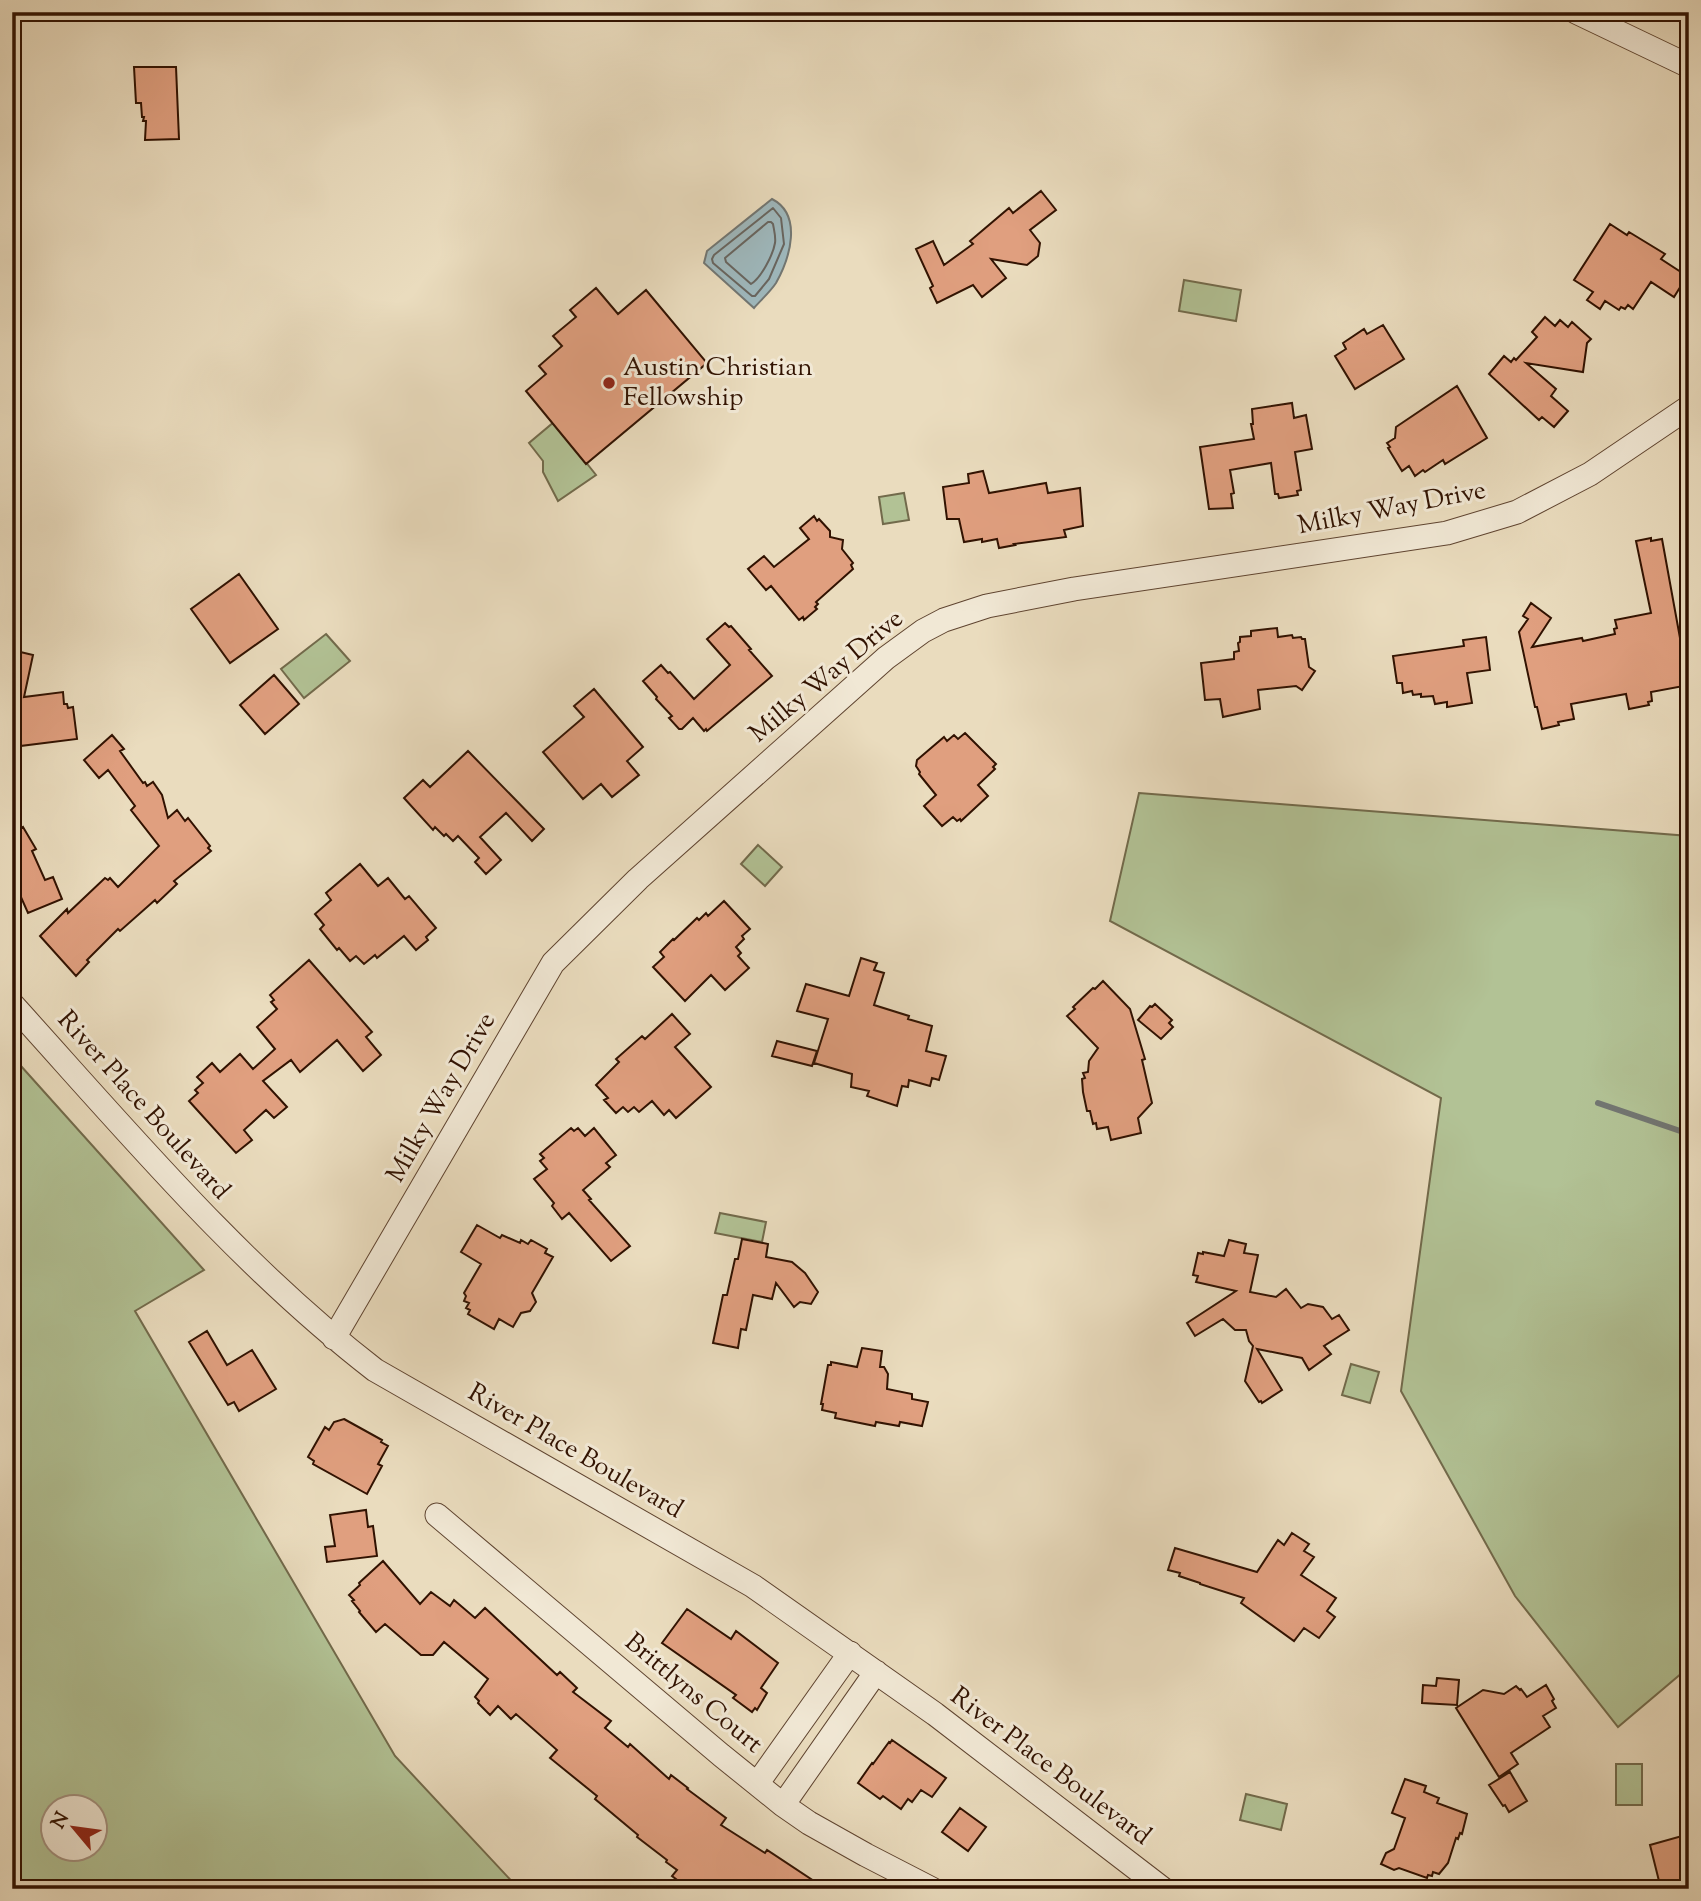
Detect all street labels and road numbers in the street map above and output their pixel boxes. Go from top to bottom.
street label: Milky Way Drive [1295,473,1489,545]
street label: Milky Way Drive [742,601,912,753]
street label: River Place Boulevard [48,1003,238,1209]
street label: Milky Way Drive [378,1006,506,1190]
street label: River Place Boulevard [460,1375,690,1529]
street label: Brittlyns Court [616,1625,770,1763]
street label: River Place Boulevard [942,1679,1158,1855]

